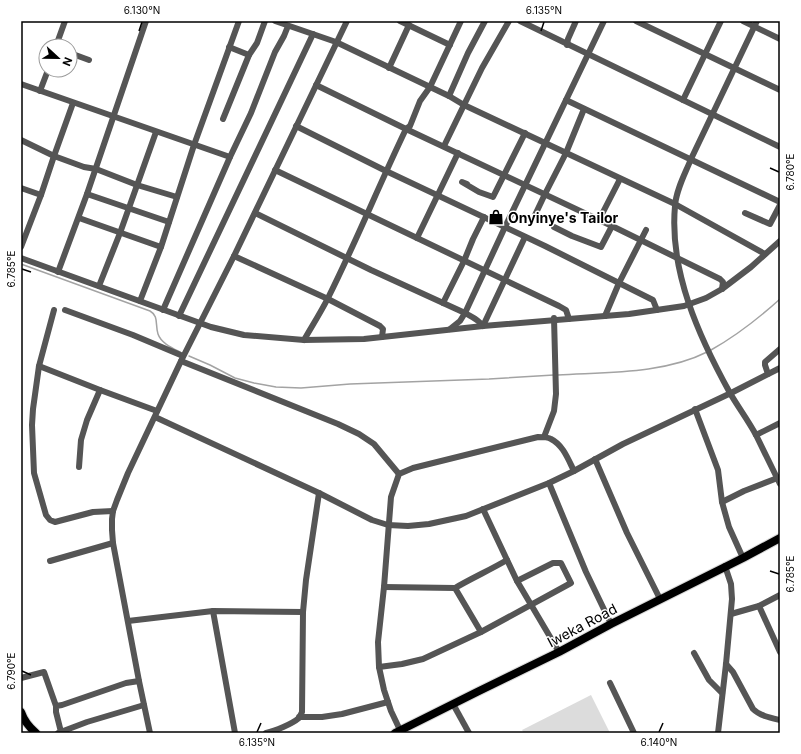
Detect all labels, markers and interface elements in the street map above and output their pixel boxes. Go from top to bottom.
text: 6.130°N [124,4,160,16]
text: 6.135°N [526,4,562,16]
north arrow [38,38,78,78]
text: N [59,55,75,68]
text: 6.780°E [784,153,796,191]
shop icon: Onyinye's Tailor [487,208,505,226]
place label: Onyinye's Tailor [508,209,619,226]
text: 6.785°E [5,251,17,287]
text: 6.785°E [784,556,796,592]
street label: Iweka Road [544,600,620,650]
text: 6.790°E [5,652,17,690]
text: 6.135°N [239,736,275,748]
text: 6.140°N [641,736,677,748]

